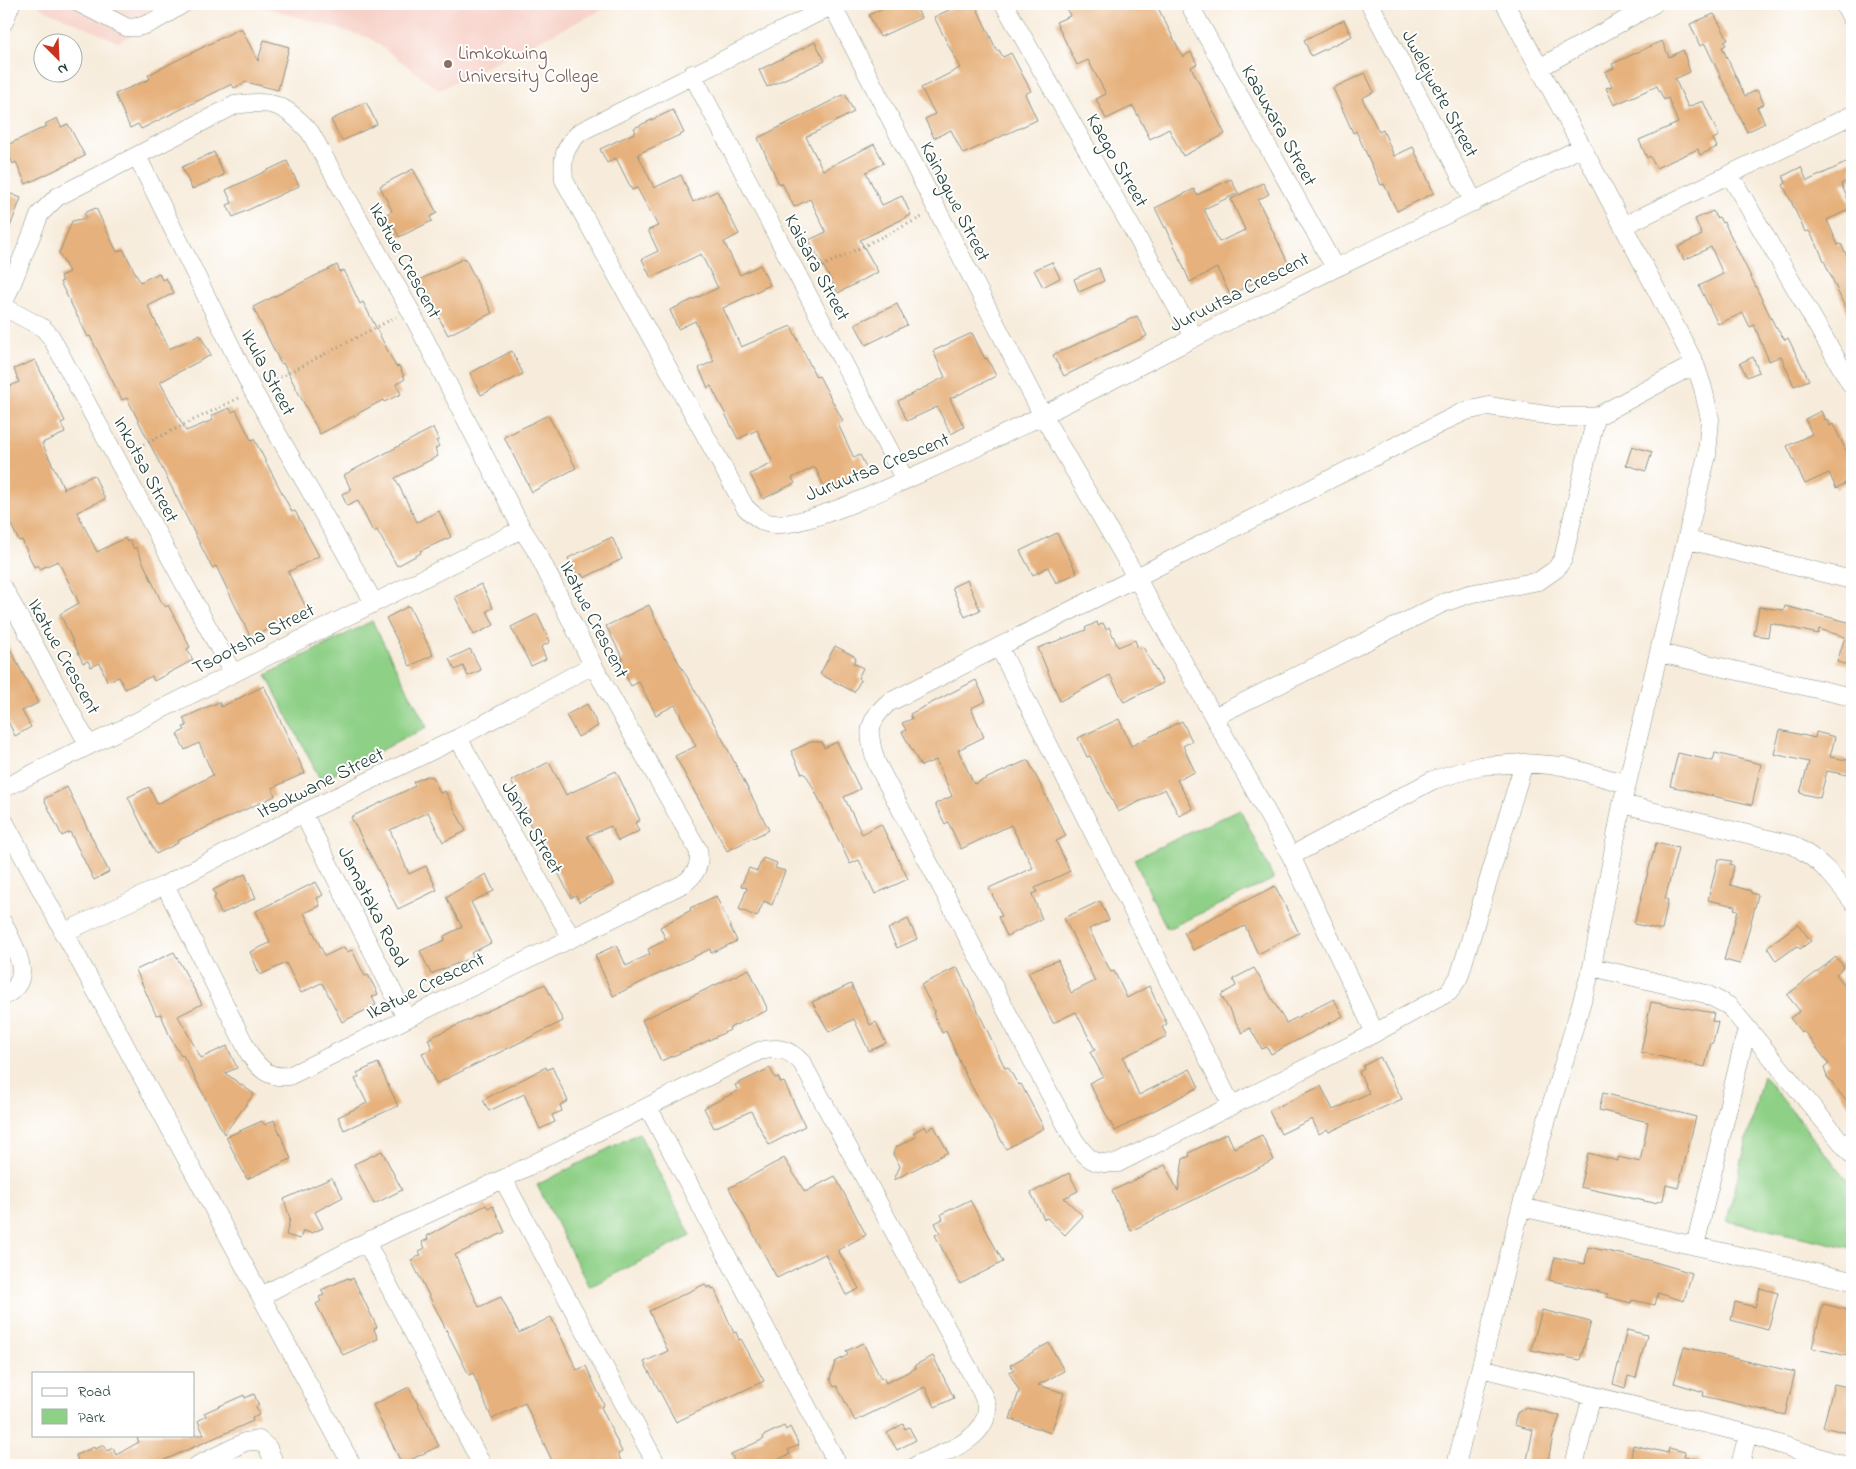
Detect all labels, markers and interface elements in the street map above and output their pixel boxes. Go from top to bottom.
street label: Jwelejwete Street [1393,25,1485,164]
north arrow [32,32,82,82]
place label: Limkokwing University College [458,40,599,93]
text: N [54,57,71,80]
marker: Limkokwing University College [442,58,454,70]
street label: Kaauxara Street [1232,60,1323,192]
street label: Kaego Street [1076,109,1155,214]
street label: Kainagwe Street [910,137,997,268]
street label: Ikatwe Crescent [360,198,448,325]
street label: Kaisara Street [775,210,856,327]
street label: Juruutsa Crescent [1165,245,1315,341]
street label: Ikula Street [232,325,302,422]
street label: Inkotsa Street [105,412,185,529]
street label: Juruutsa Crescent [801,426,955,511]
street label: Ikatwe Crescent [551,556,635,684]
street label: Ikatwe Crescent [19,594,107,721]
street label: Tsootsha Street [188,597,321,684]
street label: Itsokwane Street [253,741,390,828]
street label: Janke Street [492,776,569,881]
street label: Jamataka Road [329,842,415,973]
street label: Ikatwe Crescent [362,946,491,1029]
legend [32,1372,195,1436]
text: Road [78,1381,111,1403]
text: Park [78,1407,106,1429]

